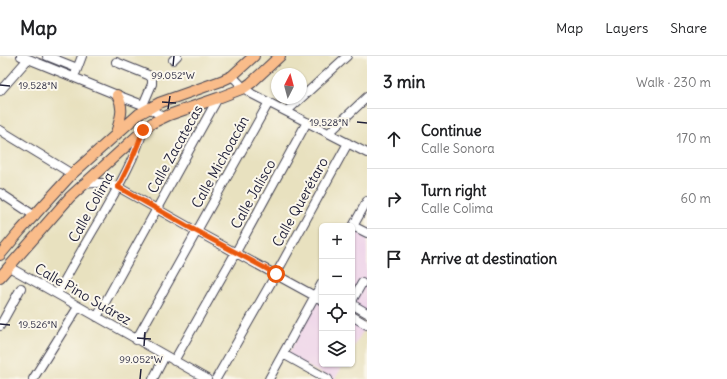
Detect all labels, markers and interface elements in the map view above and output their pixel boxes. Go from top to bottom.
text: Map [20,16,57,40]
text: Map [556,19,583,37]
text: Layers [605,19,648,37]
text: Share [670,19,707,37]
north arrow [271,68,307,104]
text: 99.052°W [151,69,195,82]
text: 3 min [383,71,425,93]
text: Walk · 230 m [636,74,711,91]
text: 19.528°N [19,79,57,92]
street label: Calle Zacatecas [143,102,207,196]
street label: Calle Michoacán [187,113,253,211]
text: 19.528°N [310,116,348,129]
route end [134,121,152,139]
text: Continue [421,121,482,140]
icon: ahead [383,128,405,150]
text: 170 m [676,130,711,147]
text: Calle Sonora [421,140,495,157]
street label: Calle Querétaro [268,154,332,250]
street label: Calle Jalisco [227,156,280,232]
street label: Calle Colima [64,169,118,245]
text: Turn right [421,181,486,200]
icon: right [383,188,405,210]
text: 60 m [680,190,711,207]
text: Calle Colima [421,200,493,217]
map controls [319,223,355,367]
button: + [319,223,355,259]
icon: arrive [383,248,405,270]
text: Arrive at destination [421,249,557,268]
street label: Calle Pino Suárez [32,259,135,329]
button: − [319,259,355,295]
route start [267,265,285,283]
button: locate [319,295,355,331]
text: 19.526°N [19,318,57,331]
button: layers [319,331,355,367]
text: 99.052°W [119,353,163,366]

